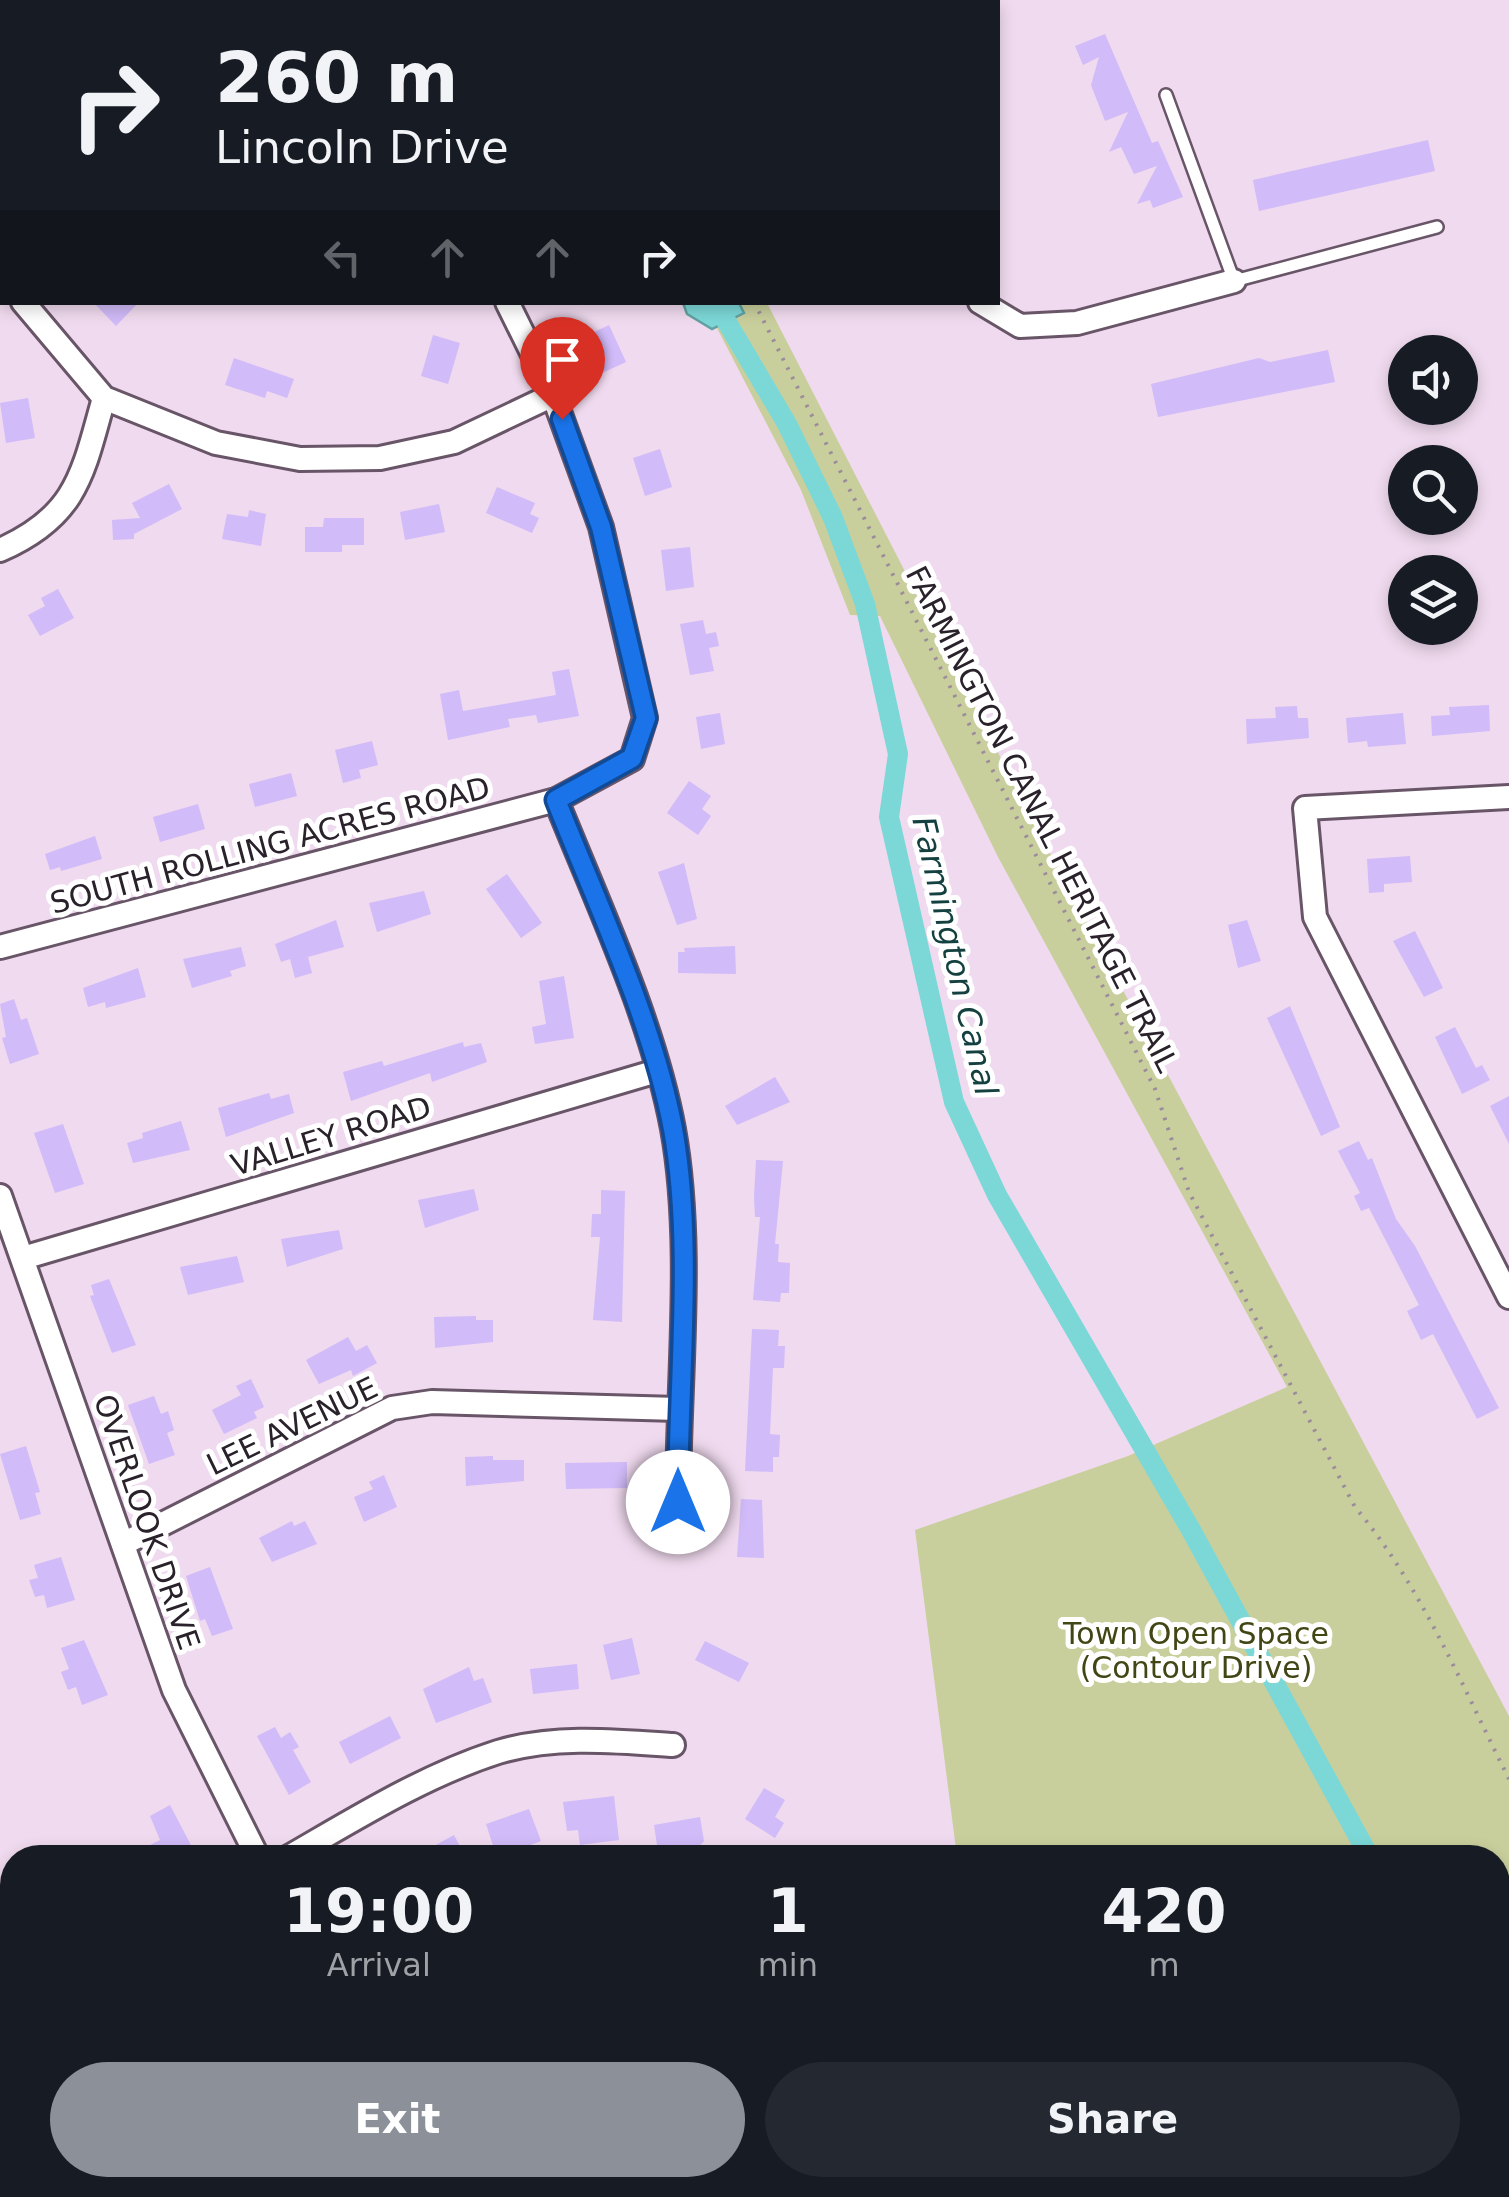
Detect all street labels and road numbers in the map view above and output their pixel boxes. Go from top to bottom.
street label: FARMINGTON CANAL HERITAGE TRAIL [899,560,1185,1078]
street label: SOUTH ROLLING ACRES ROAD [46,769,494,921]
street label: VALLEY ROAD [227,1089,435,1183]
street label: LEE AVENUE [201,1370,383,1482]
street label: OVERLOOK DRIVE [87,1390,207,1654]

